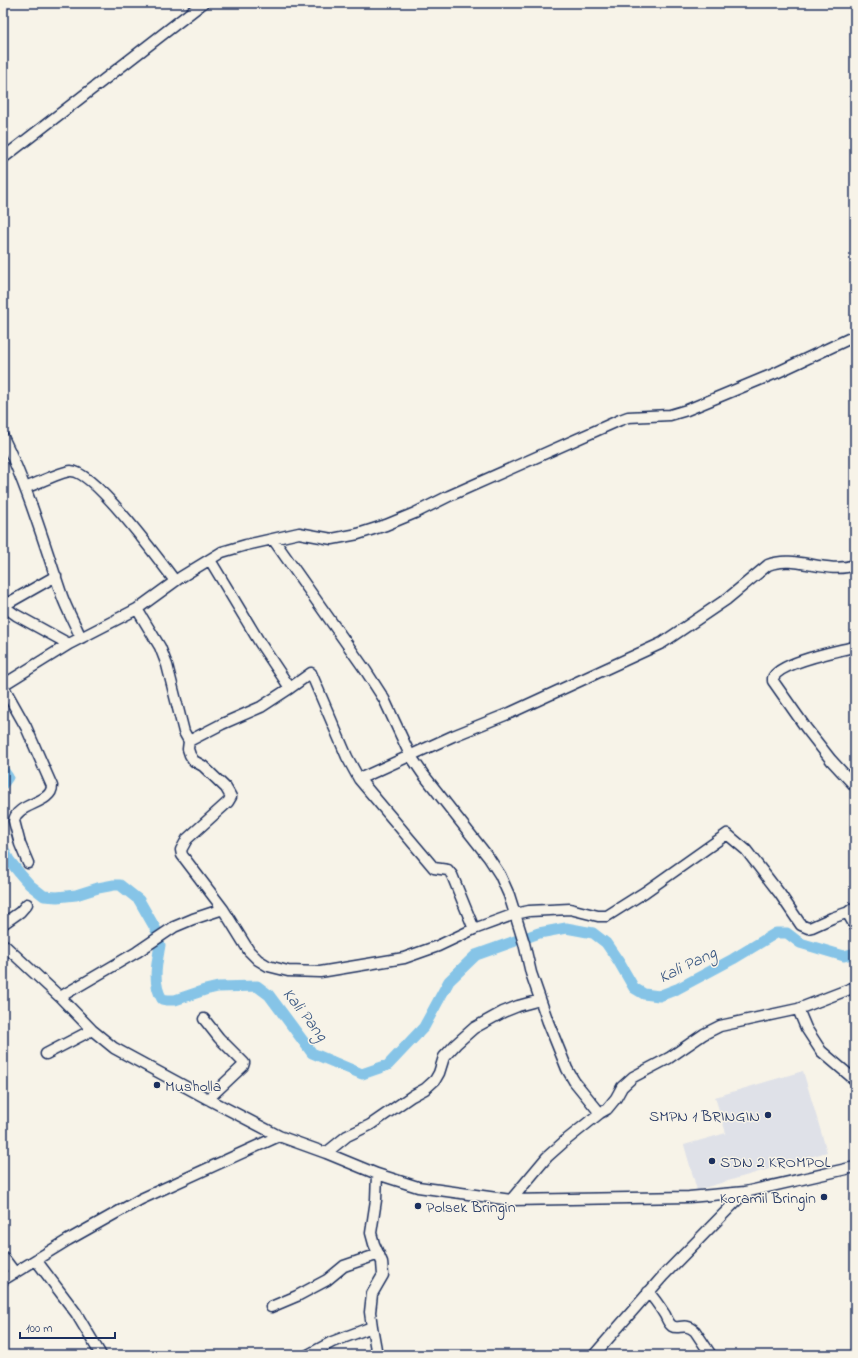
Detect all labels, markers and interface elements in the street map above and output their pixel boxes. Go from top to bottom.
water label: Kali Pang [654,940,722,991]
water label: Kali Pang [275,983,334,1048]
place label: Musholla [165,1075,221,1099]
marker: Musholla [152,1080,162,1090]
place label: SMPN 1 BRINGIN [649,1105,760,1129]
marker: SMPN 1 BRINGIN [763,1110,773,1120]
place label: SDN 2 KROMPOL [720,1151,831,1175]
marker: SDN 2 KROMPOL [707,1156,717,1166]
place label: Koramil Bringin [720,1187,816,1211]
marker: Koramil Bringin [819,1192,829,1202]
place label: Polsek Bringin [426,1196,516,1220]
marker: Polsek Bringin [413,1201,423,1211]
scale bar [20,1314,115,1340]
text: 100 m [26,1320,53,1338]

